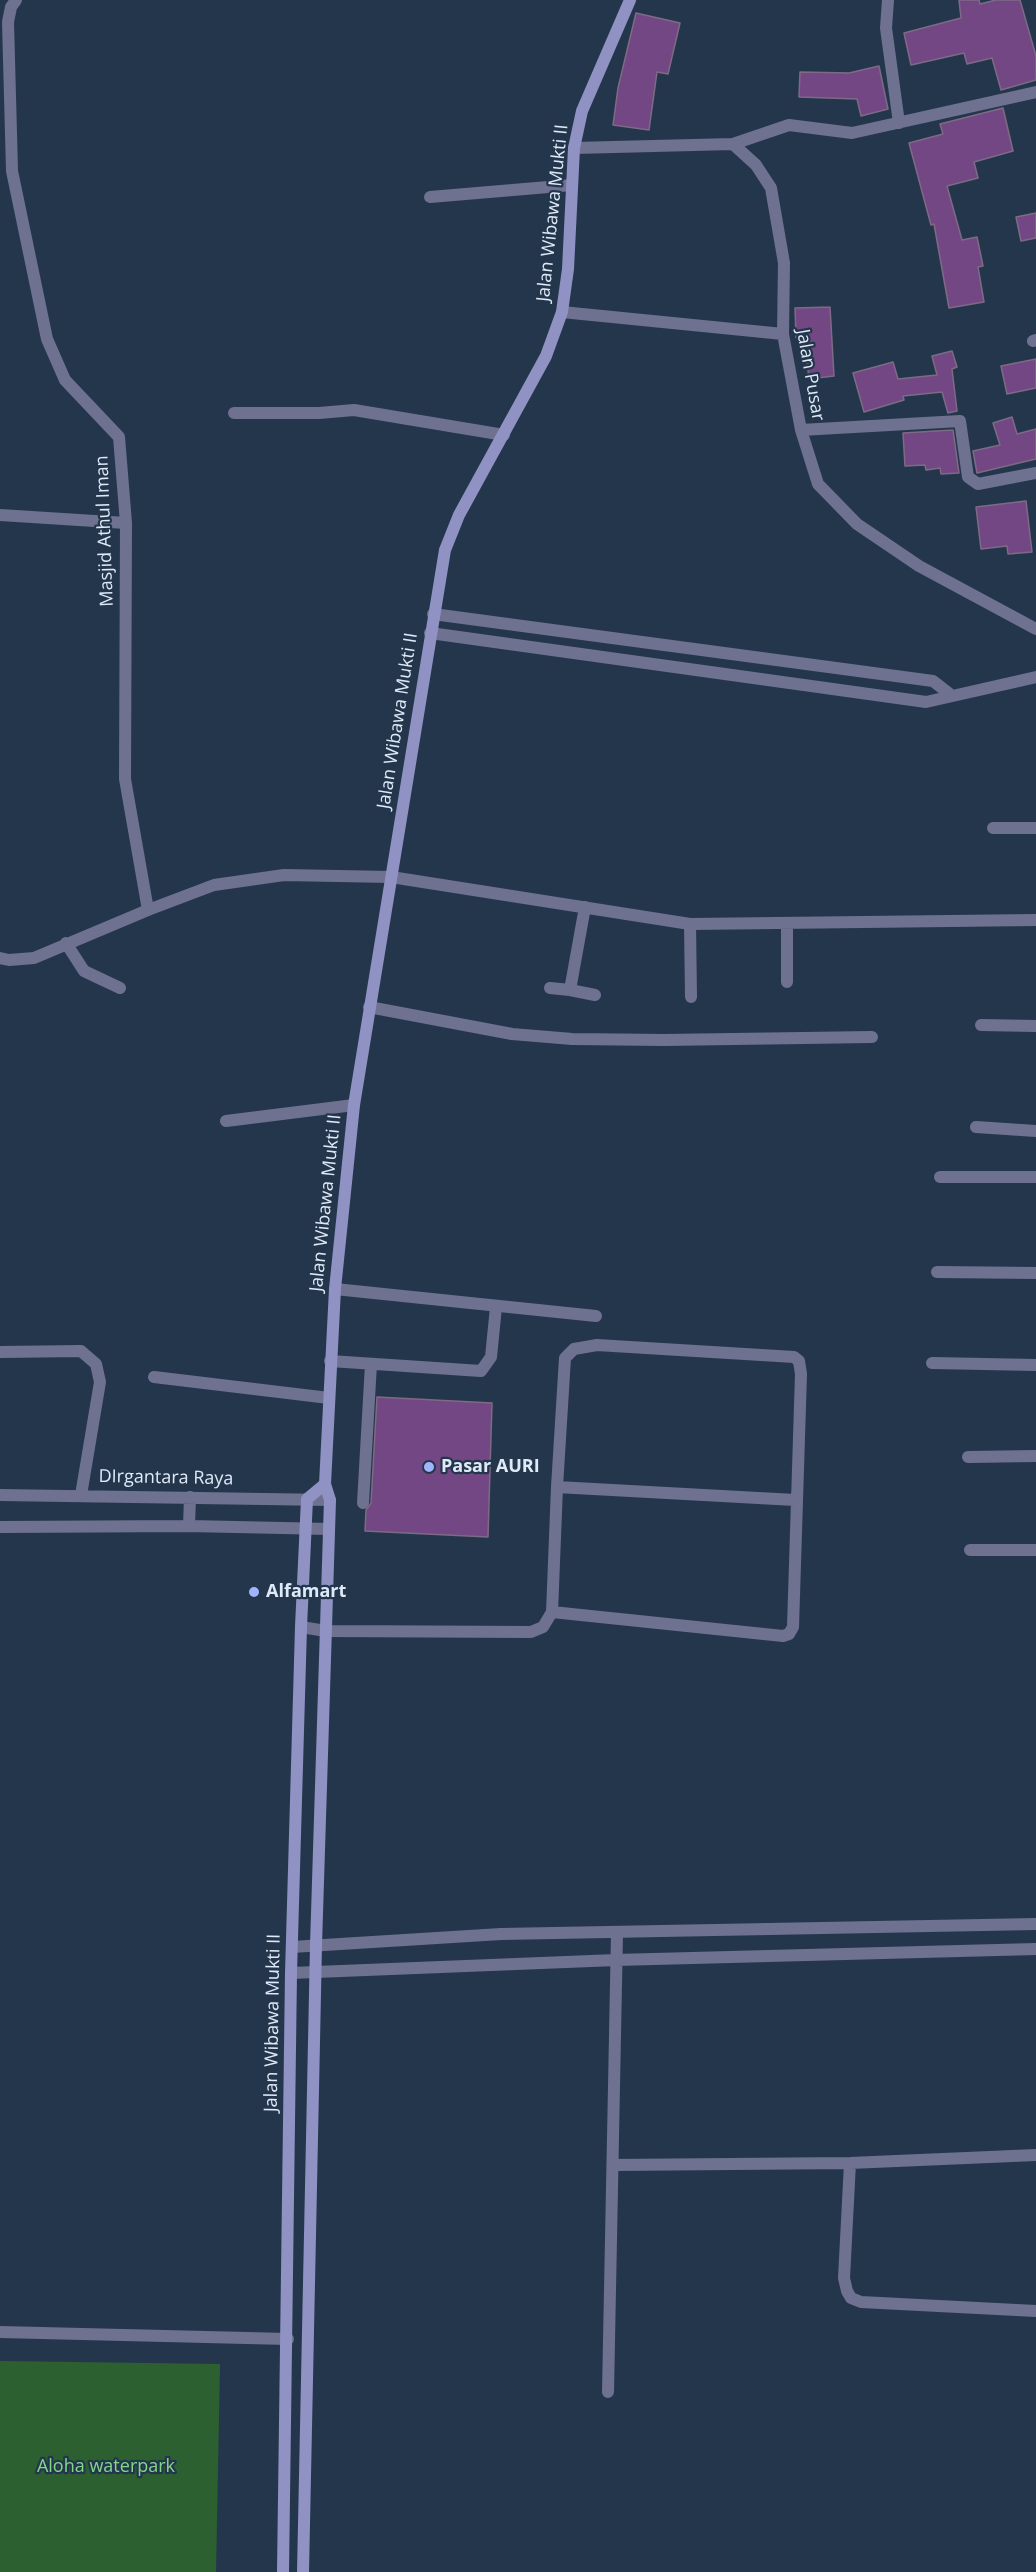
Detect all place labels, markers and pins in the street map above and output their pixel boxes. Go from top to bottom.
place label: Pasar AURI [441,1456,540,1478]
marker: Pasar AURI [422,1460,436,1474]
place label: Alfamart [266,1581,346,1603]
marker: Alfamart [247,1585,261,1599]

